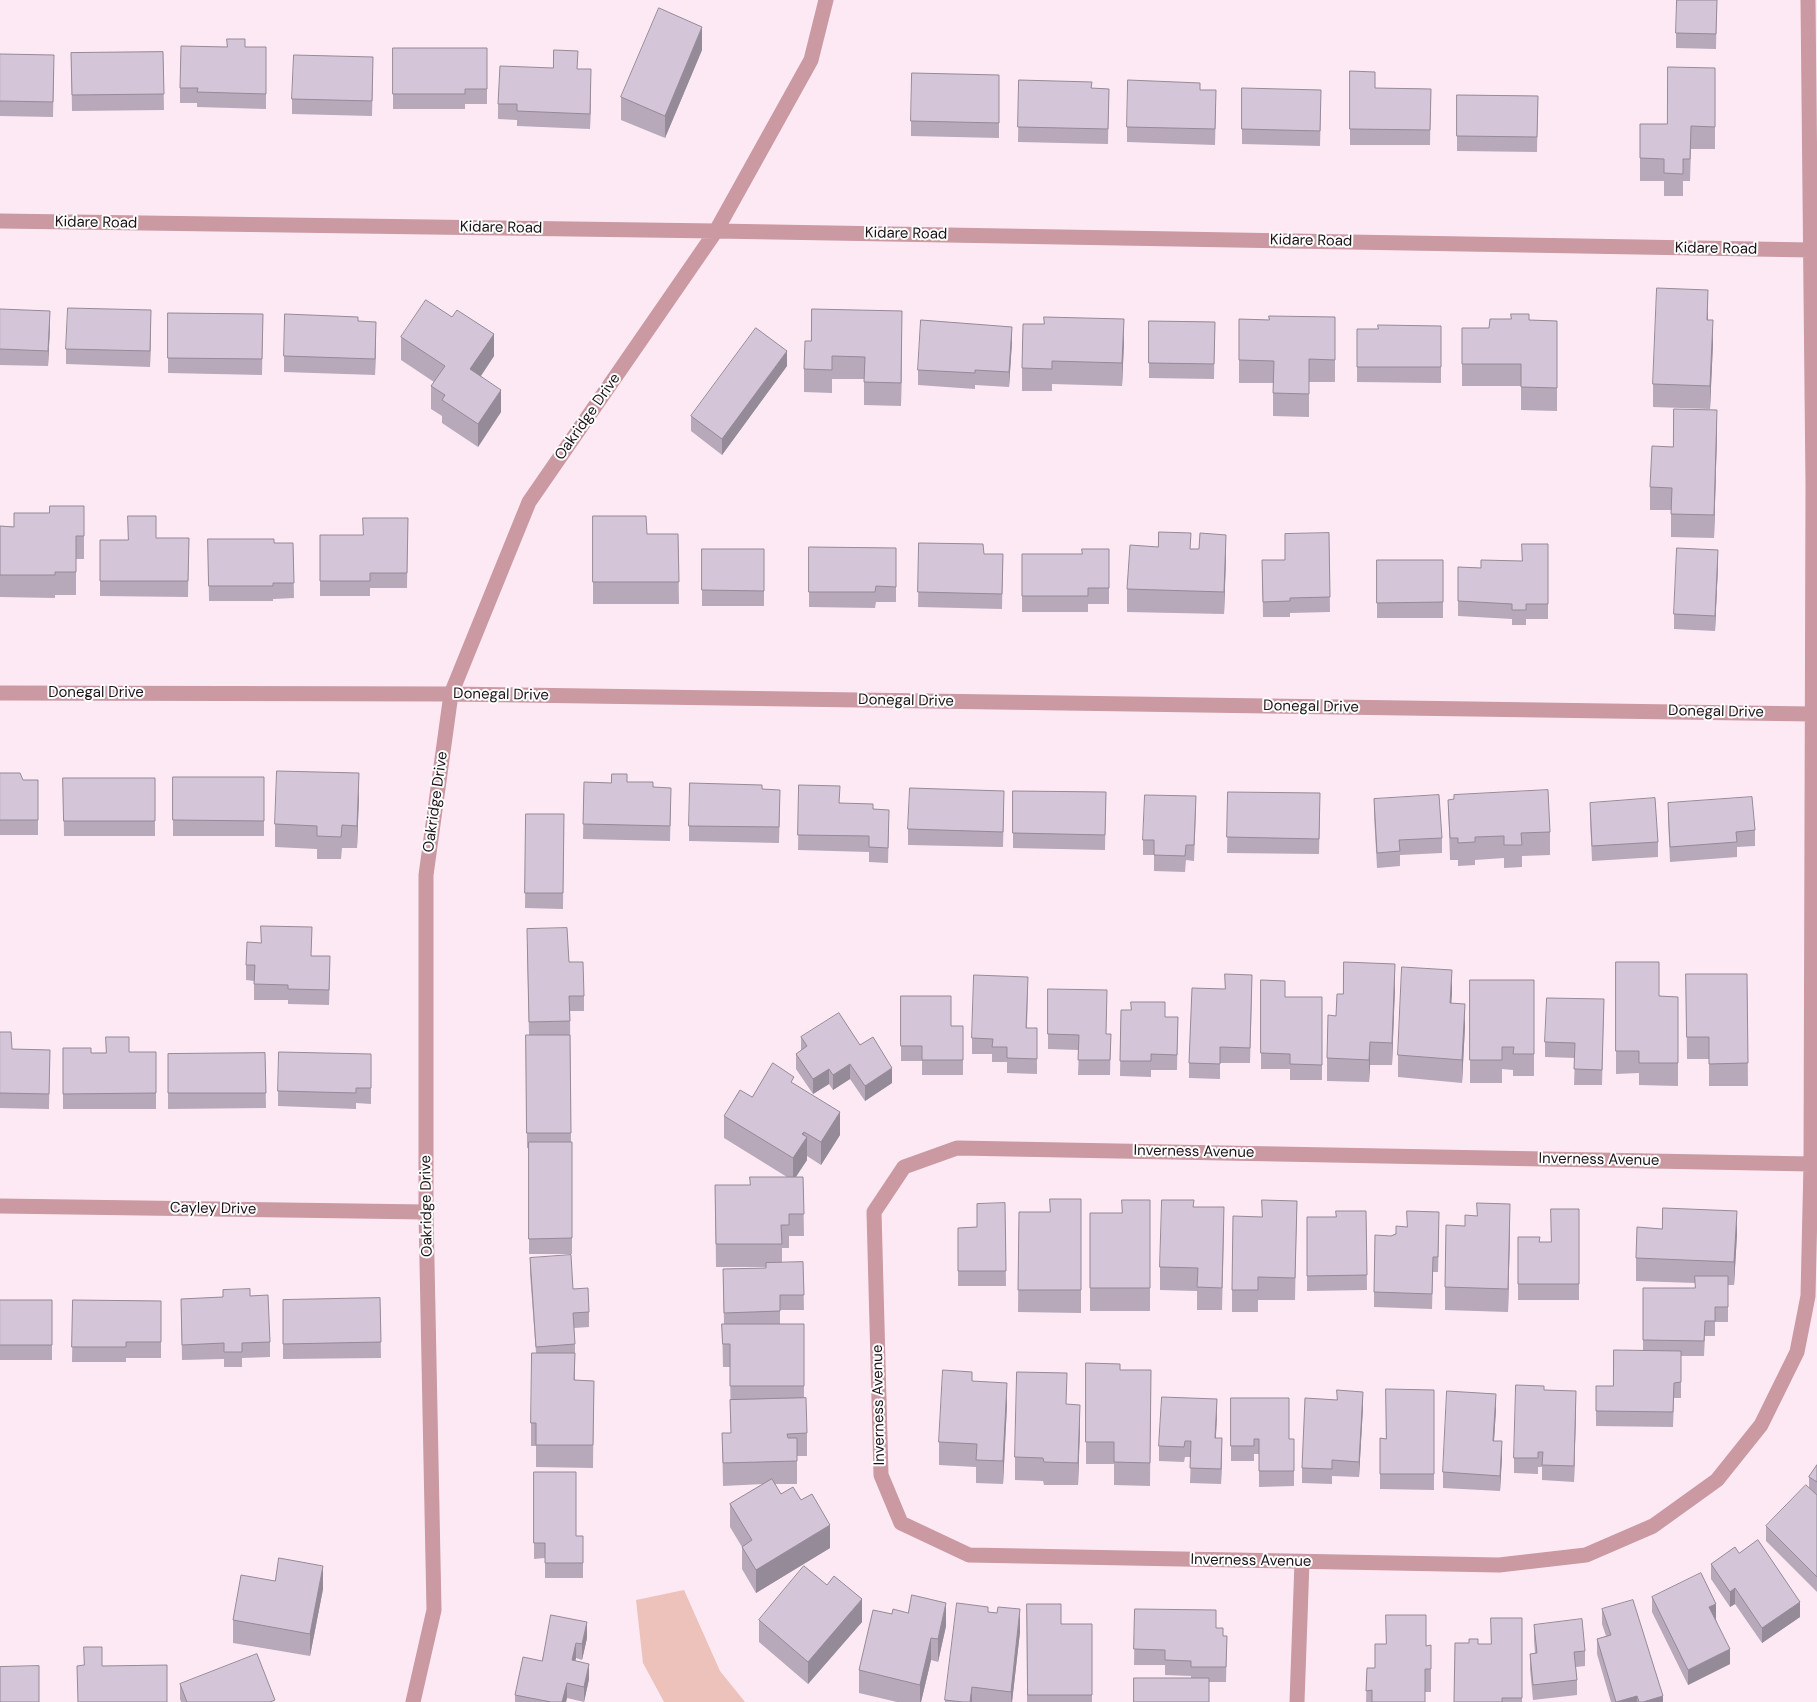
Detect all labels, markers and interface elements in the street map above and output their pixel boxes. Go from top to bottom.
street label: Kidare Road [55,213,137,233]
street label: Kidare Road [460,218,542,238]
street label: Kidare Road [865,224,947,244]
street label: Kidare Road [1270,231,1352,251]
street label: Kidare Road [1675,239,1757,259]
street label: Oakridge Drive [551,370,625,464]
street label: Donegal Drive [48,684,144,702]
street label: Donegal Drive [453,685,549,705]
street label: Donegal Drive [858,691,954,711]
street label: Donegal Drive [1263,697,1359,717]
street label: Donegal Drive [1668,702,1764,722]
street label: Oakridge Drive [420,750,452,854]
street label: Inverness Avenue [1133,1142,1255,1162]
street label: Inverness Avenue [1538,1150,1660,1170]
street label: Oakridge Drive [417,1155,437,1257]
street label: Cayley Drive [170,1199,256,1219]
street label: Inverness Avenue [869,1344,889,1466]
street label: Inverness Avenue [1190,1551,1312,1571]

